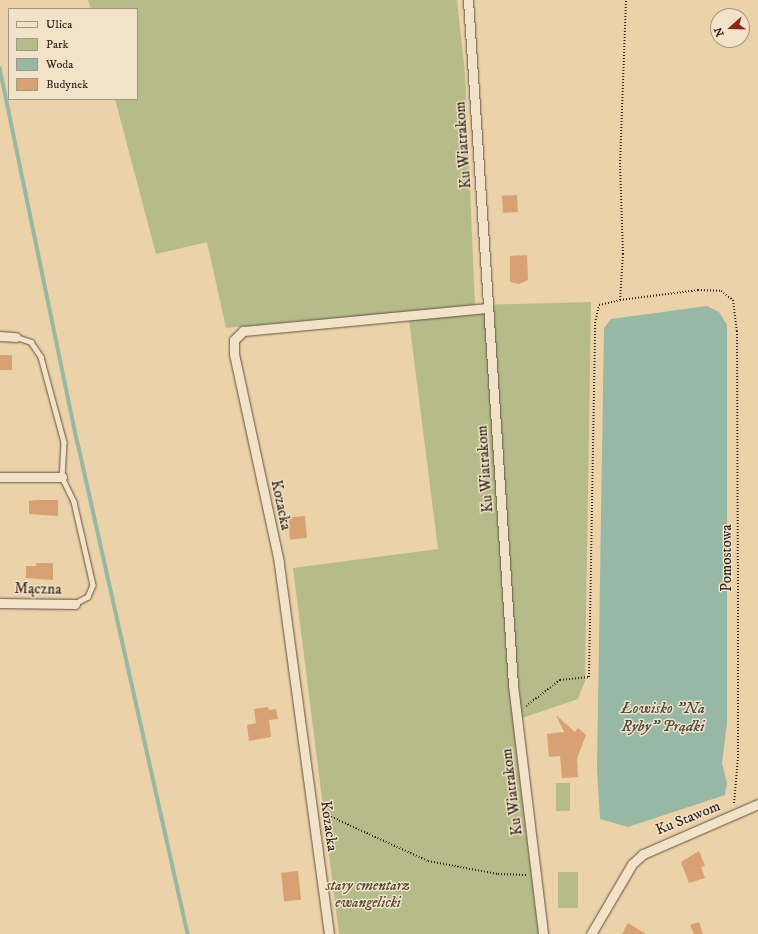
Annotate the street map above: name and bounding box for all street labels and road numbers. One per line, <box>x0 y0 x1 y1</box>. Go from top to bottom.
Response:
street label: Ku Wiatrakom <box>451 101 475 189</box>
street label: Ku Wiatrakom <box>473 425 497 513</box>
street label: Kozacka <box>267 478 295 532</box>
street label: Pomostowa <box>718 524 736 592</box>
street label: Mączna <box>14 580 62 598</box>
street label: Ku Wiatrakom <box>498 748 526 836</box>
street label: Ku Stawom <box>653 797 723 839</box>
street label: Kozacka <box>317 800 341 852</box>

